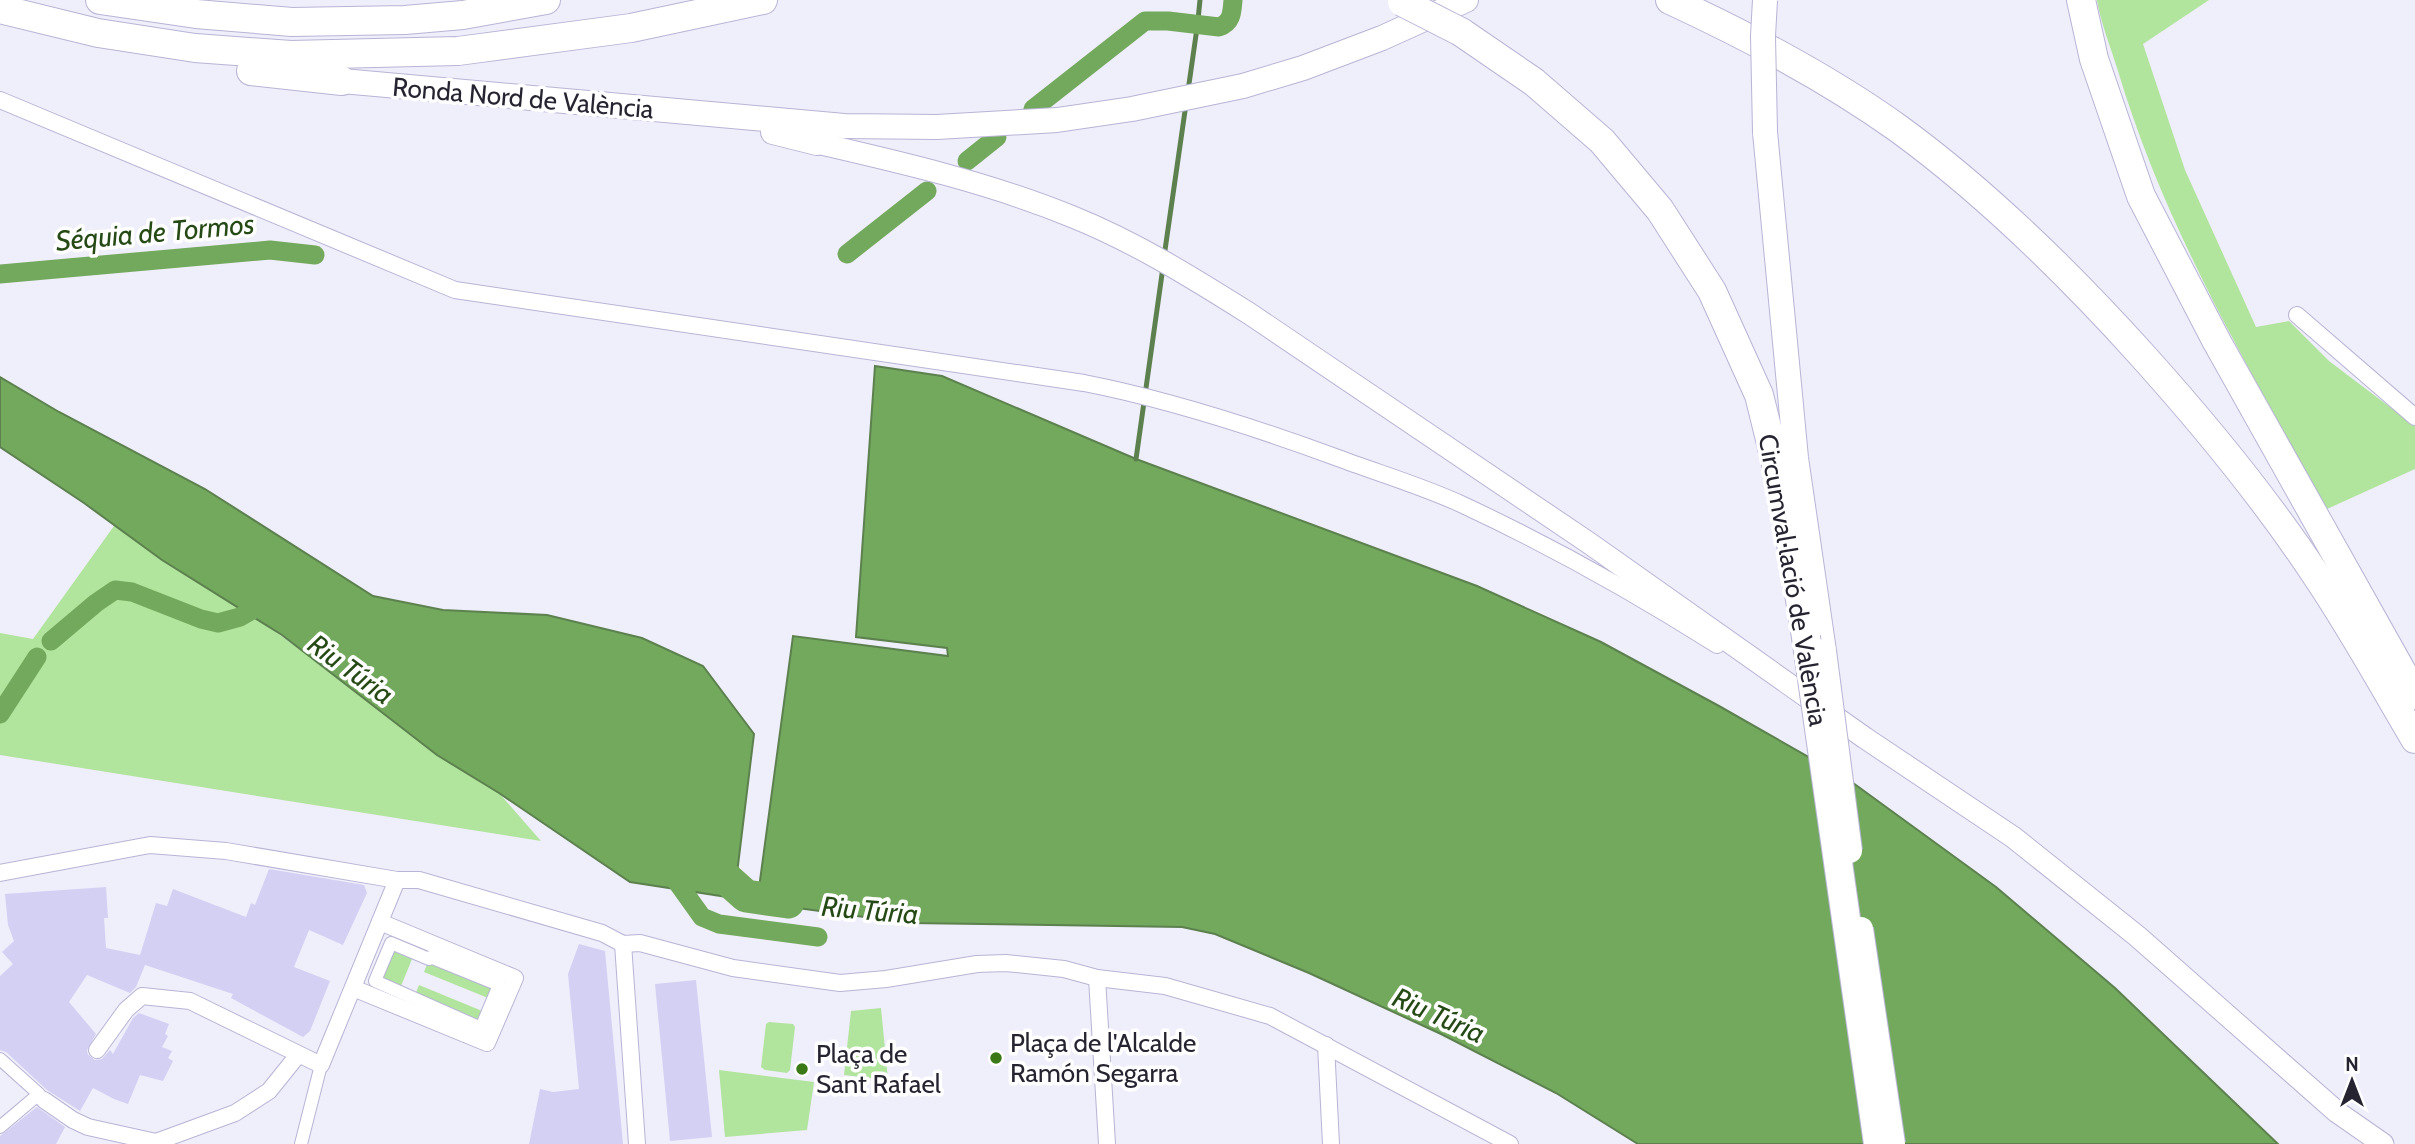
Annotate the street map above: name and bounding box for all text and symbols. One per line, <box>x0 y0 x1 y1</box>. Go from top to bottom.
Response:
street label: Ronda Nord de València <box>391 71 655 125</box>
water label: Séquia de Tormos <box>54 206 256 258</box>
street label: Circumval·lació de València <box>1752 431 1835 729</box>
water label: Riu Túria <box>302 627 400 711</box>
water label: Riu Túria <box>820 889 920 931</box>
water label: Riu Túria <box>1388 980 1490 1050</box>
place label: Plaça de l'Alcalde Ramón Segarra <box>1010 1027 1196 1089</box>
place label: Plaça de Sant Rafael <box>816 1038 941 1100</box>
north arrow <box>2317 1046 2387 1116</box>
marker: Plaça de l'Alcalde Ramón Segarra <box>988 1050 1004 1066</box>
text: N <box>2345 1053 2359 1076</box>
marker: Plaça de Sant Rafael <box>794 1061 810 1077</box>

